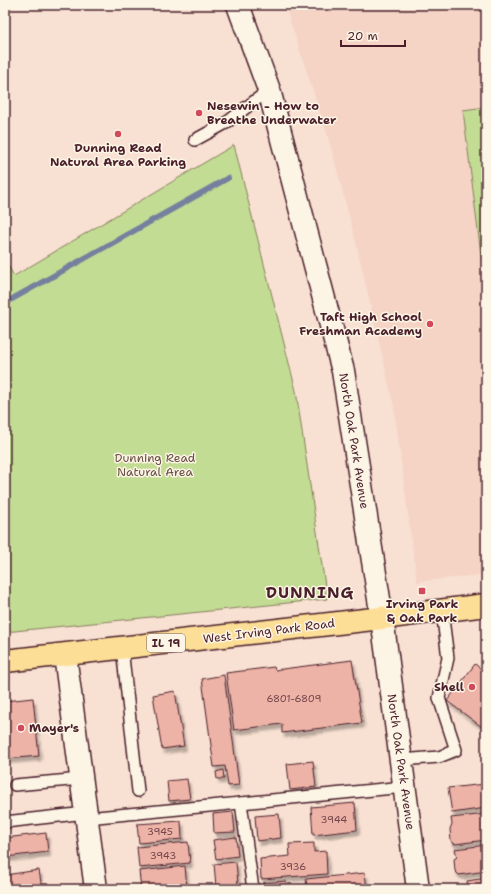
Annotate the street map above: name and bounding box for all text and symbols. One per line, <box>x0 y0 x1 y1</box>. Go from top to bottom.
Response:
scale bar <box>341 22 405 48</box>
text: 20 m <box>347 28 378 44</box>
place label: Nesewin - How to Breathe Underwater <box>207 98 337 128</box>
marker: Nesewin - How to Breathe Underwater <box>194 108 204 118</box>
marker: Dunning Read Natural Area Parking <box>113 129 123 139</box>
place label: Dunning Read Natural Area Parking <box>50 140 186 170</box>
place label: Taft High School Freshman Academy <box>299 309 422 339</box>
marker: Taft High School Freshman Academy <box>425 319 435 329</box>
street label: North Oak Park Avenue <box>335 372 373 510</box>
park label: Dunning Read Natural Area <box>115 450 196 480</box>
district label: DUNNING <box>266 582 354 603</box>
marker: Irving Park & Oak Park <box>417 586 427 596</box>
place label: Irving Park & Oak Park <box>386 596 458 626</box>
street label: West Irving Park Road <box>202 615 336 647</box>
road number: IL 19 <box>147 634 185 652</box>
place label: Shell <box>434 679 464 695</box>
marker: Shell <box>467 682 477 692</box>
house number: 6801-6809 <box>266 692 322 705</box>
street label: North Oak Park Avenue <box>384 693 419 831</box>
place label: Mayer's <box>29 720 79 736</box>
marker: Mayer's <box>16 723 26 733</box>
house number: 3944 <box>321 813 347 826</box>
house number: 3945 <box>147 825 173 838</box>
house number: 3943 <box>150 849 176 862</box>
house number: 3936 <box>280 860 306 873</box>

